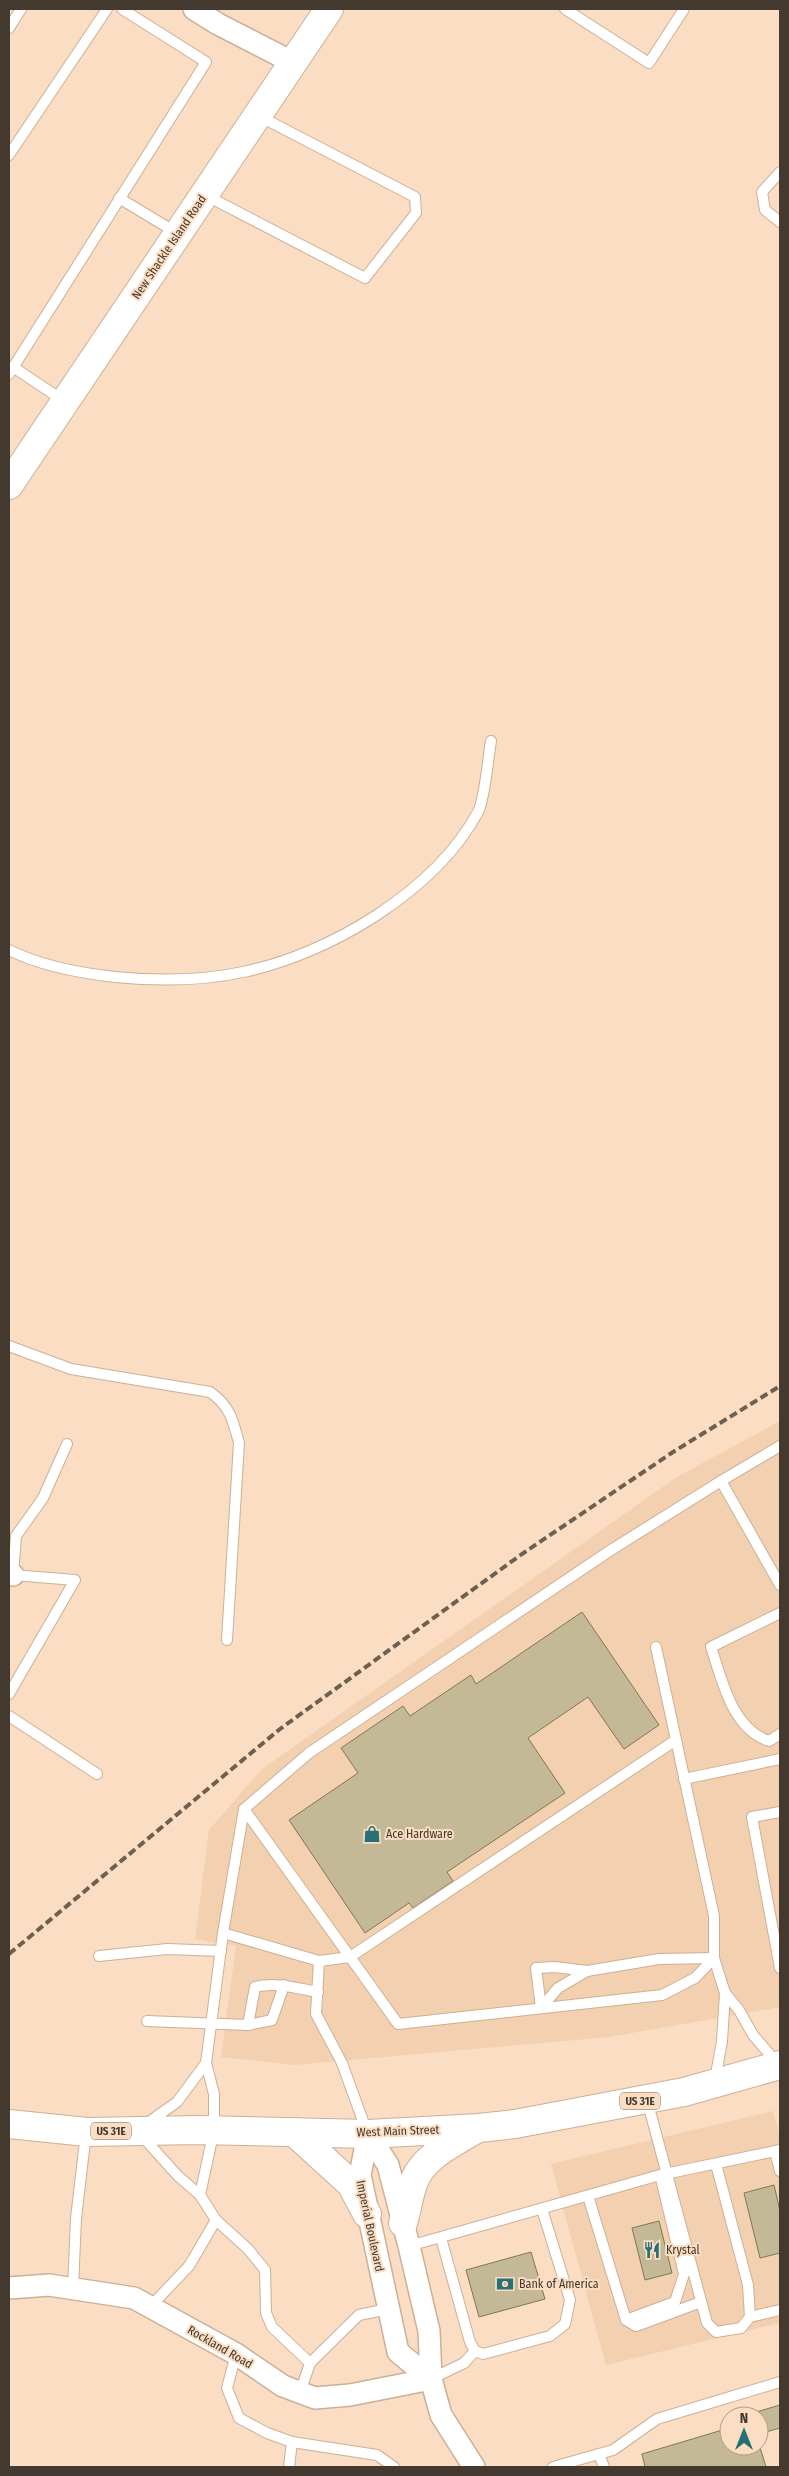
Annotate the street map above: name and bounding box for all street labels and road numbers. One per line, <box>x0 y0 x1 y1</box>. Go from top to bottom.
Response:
street label: New Shackle Island Road <box>129 192 209 302</box>
road number: US 31E <box>620 2092 660 2110</box>
road number: US 31E <box>91 2122 131 2140</box>
street label: West Main Street <box>356 2123 440 2139</box>
street label: Imperial Boulevard <box>353 2179 387 2273</box>
street label: Rockland Road <box>185 2323 255 2371</box>

